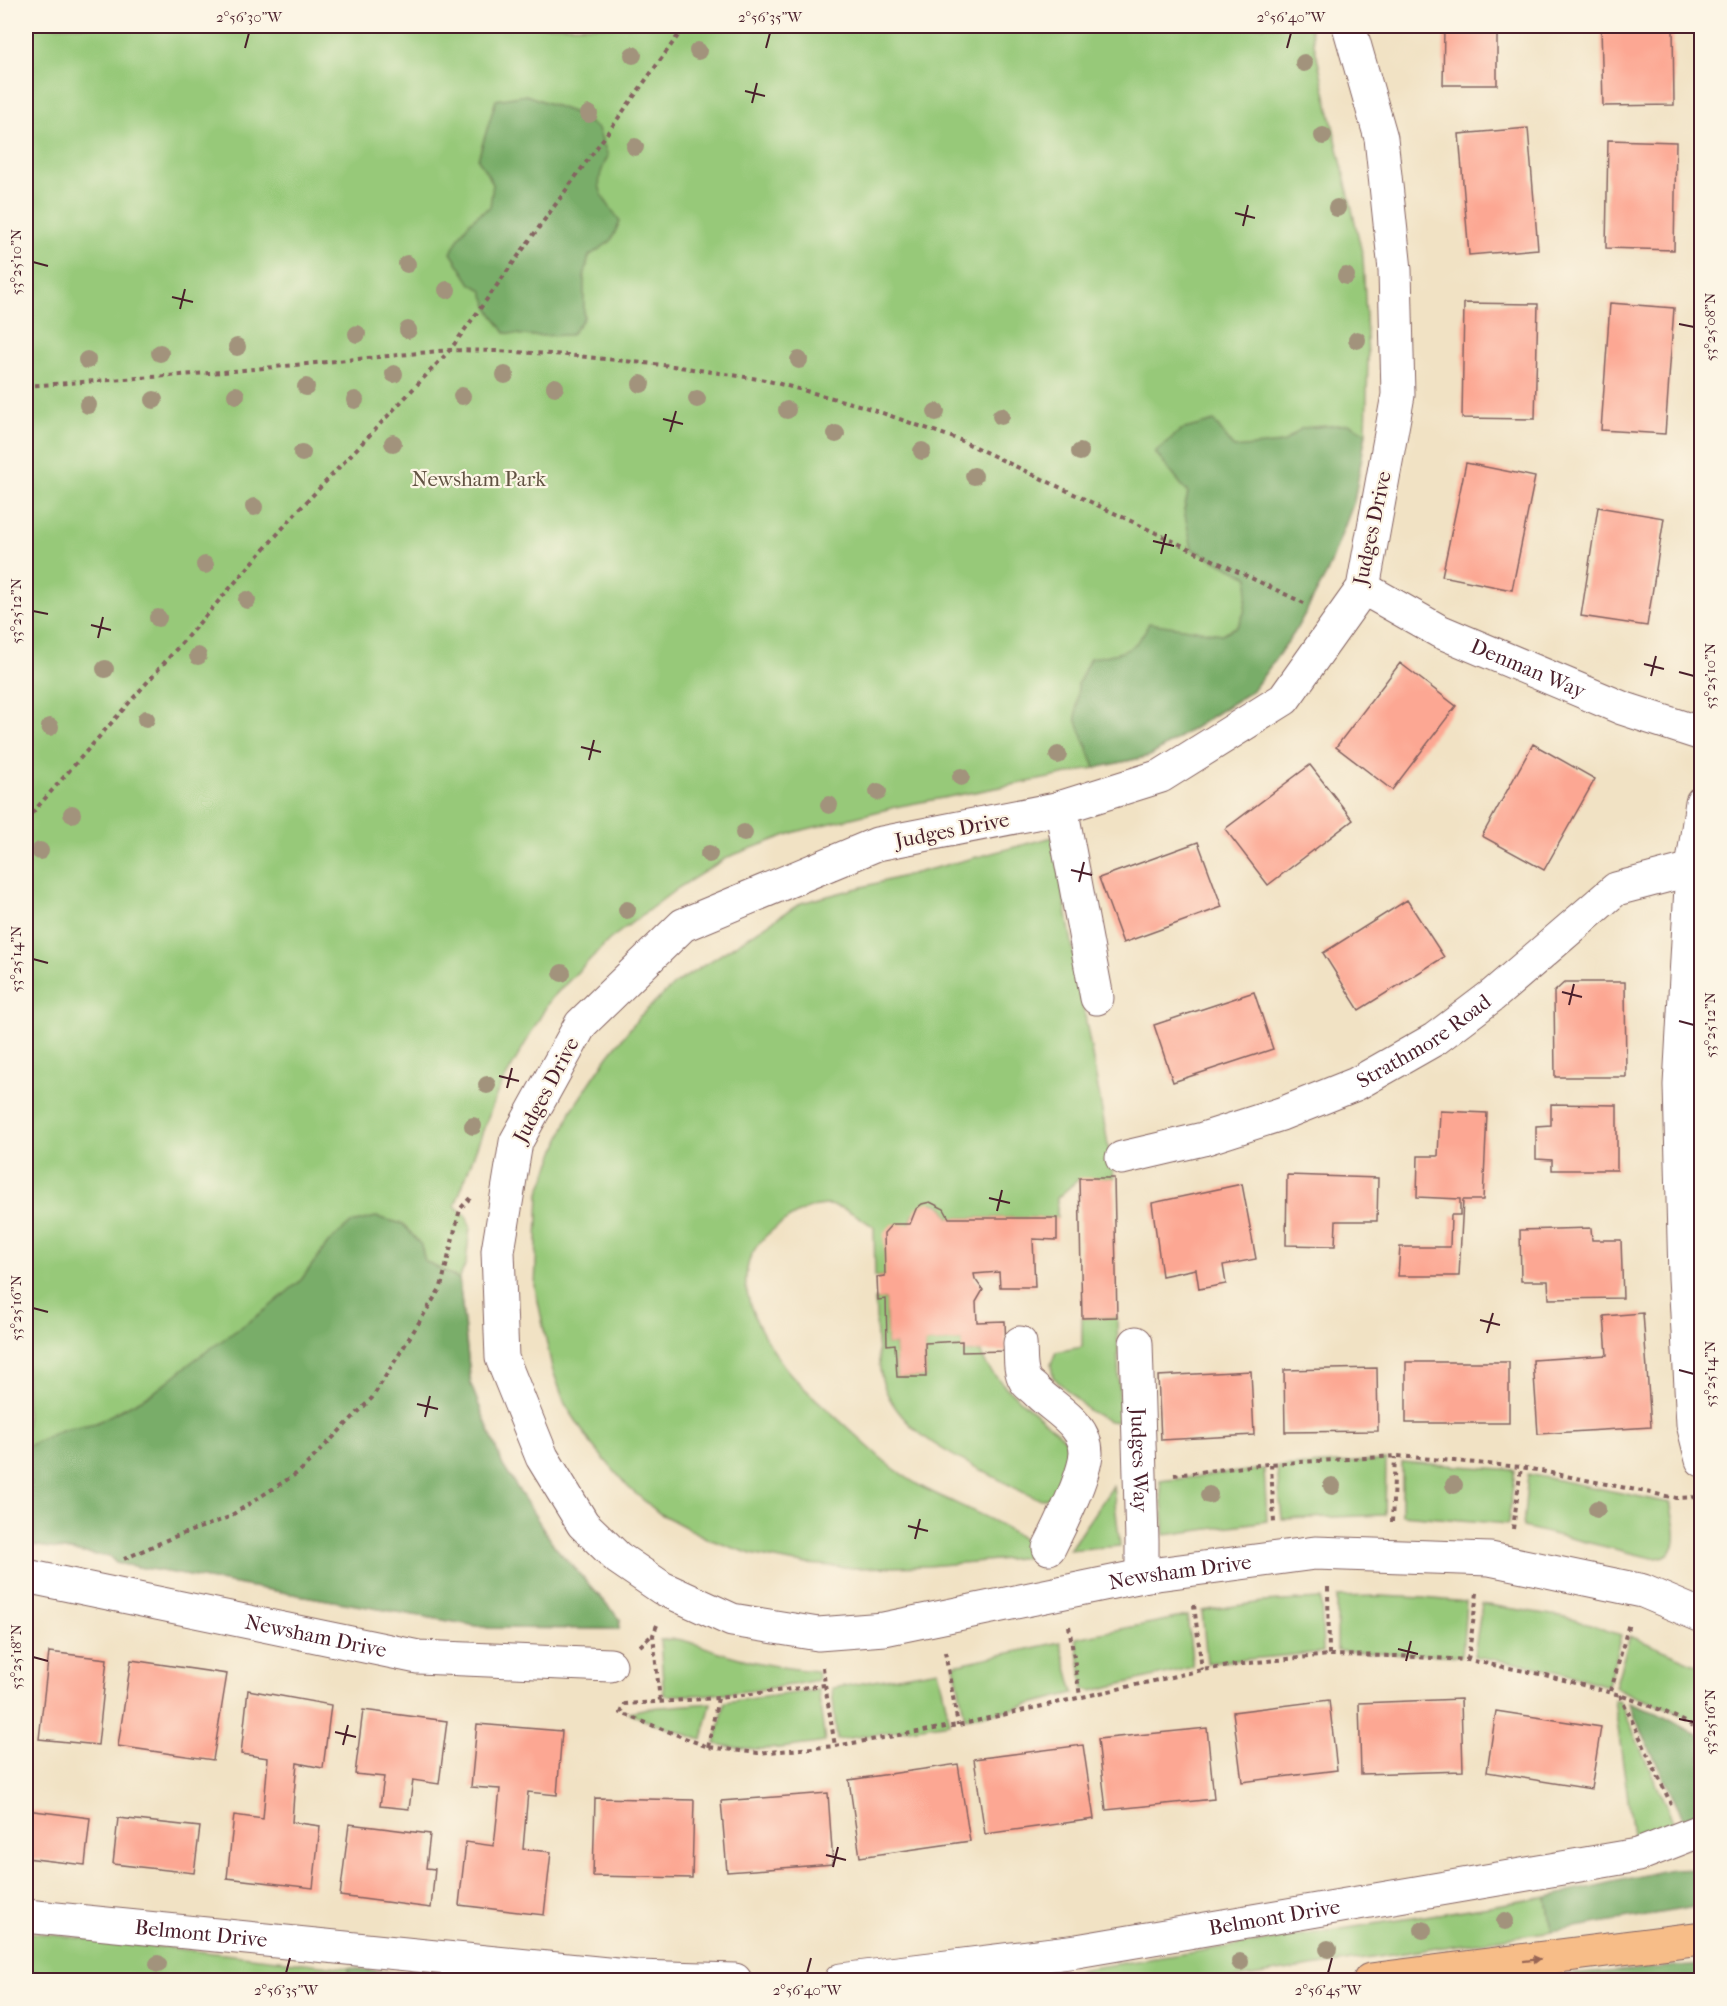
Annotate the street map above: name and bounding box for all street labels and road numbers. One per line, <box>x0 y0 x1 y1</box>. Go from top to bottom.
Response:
street label: Judges Drive <box>1348 469 1396 589</box>
street label: Denman Way <box>1467 634 1590 704</box>
street label: Judges Drive <box>891 807 1011 853</box>
street label: Strathmore Road <box>1352 989 1496 1093</box>
street label: Judges Drive <box>507 1033 584 1149</box>
street label: Judges Way <box>1126 1405 1153 1513</box>
street label: Newsham Drive <box>1106 1550 1253 1595</box>
street label: Newsham Drive <box>243 1610 389 1662</box>
street label: Belmont Drive <box>1207 1894 1342 1940</box>
street label: Belmont Drive <box>134 1915 269 1952</box>

